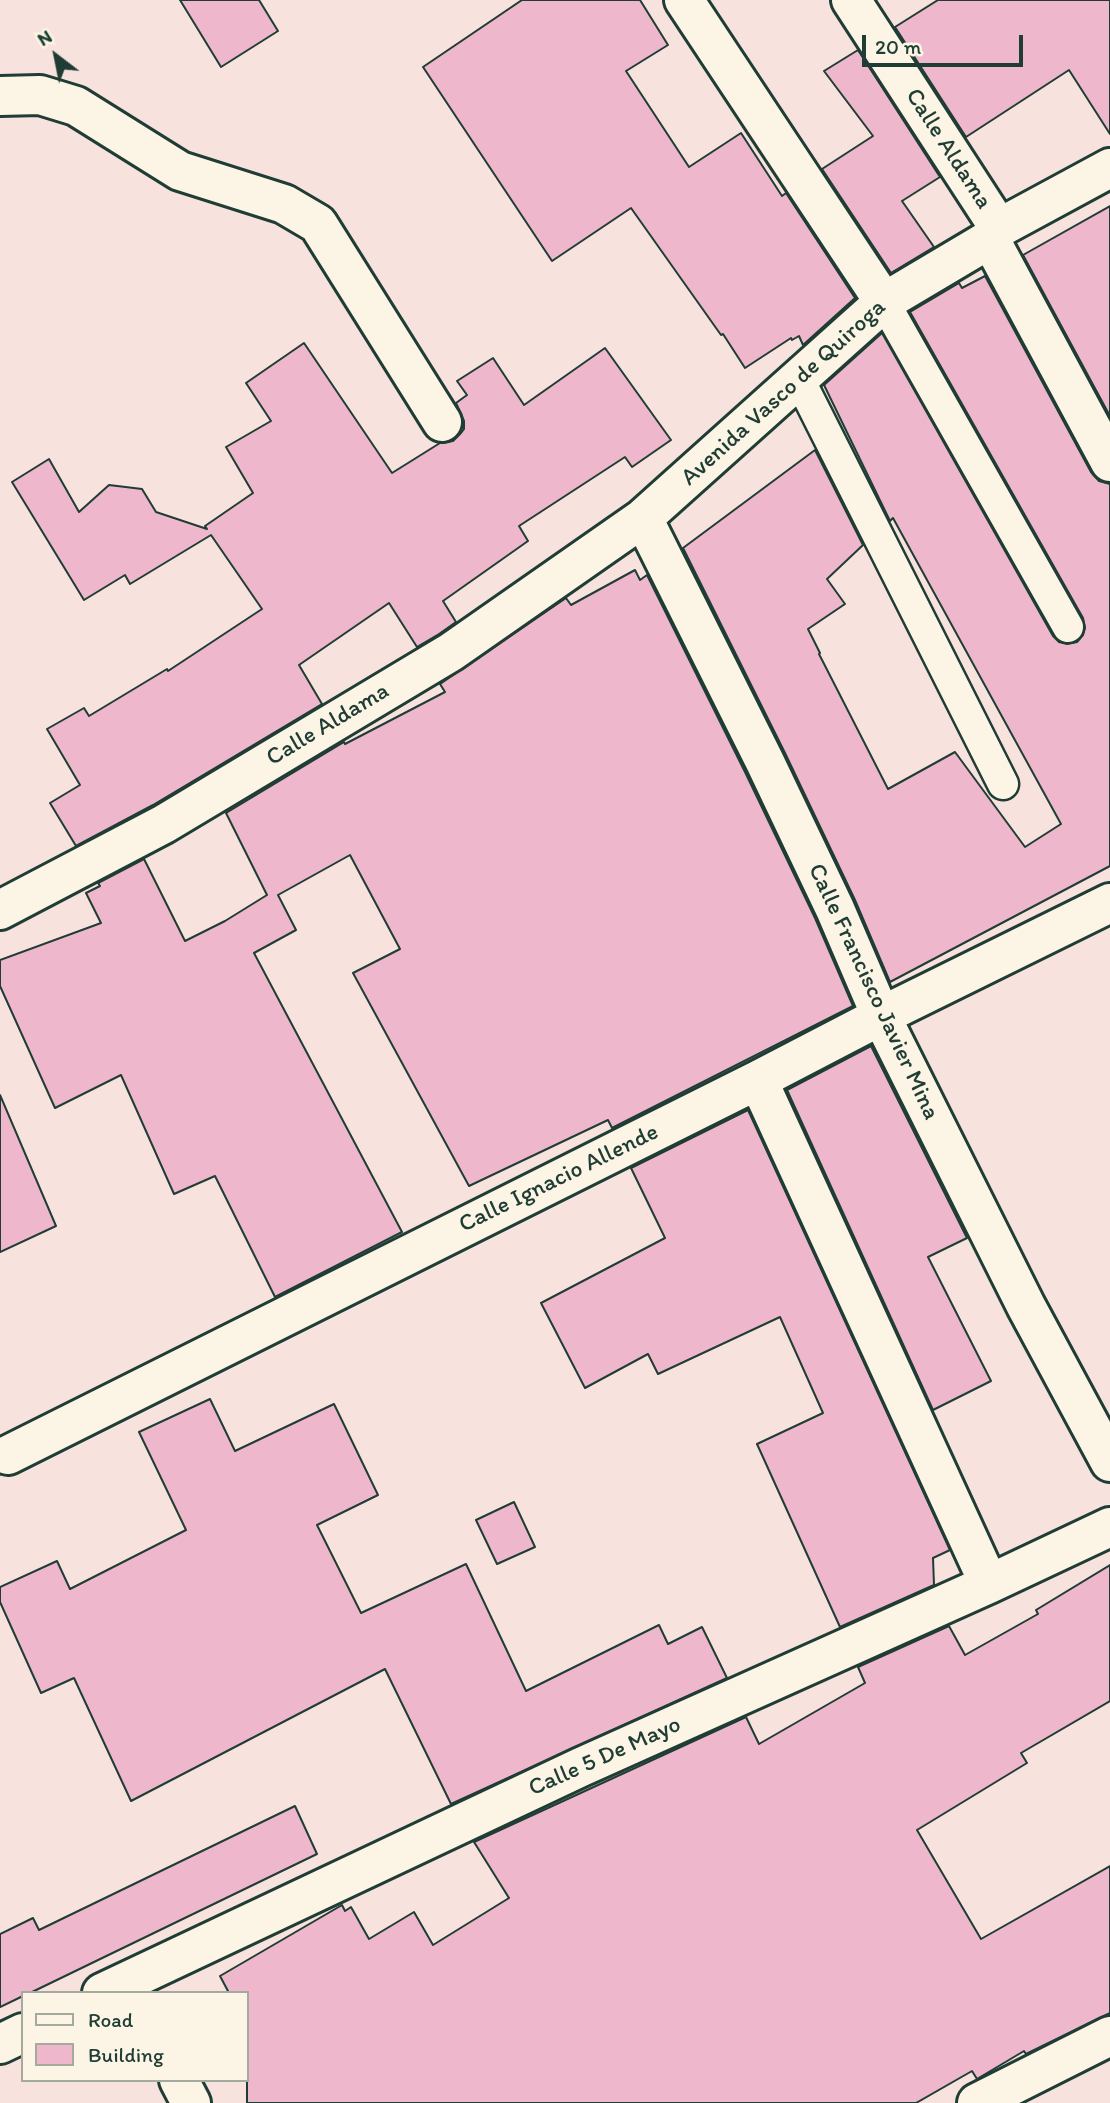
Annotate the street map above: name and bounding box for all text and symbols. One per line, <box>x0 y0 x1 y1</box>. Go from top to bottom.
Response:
north arrow <box>21 21 91 91</box>
scale bar <box>865 21 1026 65</box>
text: N <box>33 25 56 51</box>
text: 20 m <box>875 34 921 59</box>
street label: Calle Aldama <box>898 83 998 215</box>
street label: Avenida Vasco de Quiroga <box>676 293 892 493</box>
street label: Calle Aldama <box>262 677 394 773</box>
street label: Calle Francisco Javier Mina <box>801 859 945 1125</box>
street label: Calle Ignacio Allende <box>454 1118 664 1240</box>
street label: Calle 5 De Mayo <box>524 1711 686 1803</box>
legend <box>21 1991 248 2082</box>
text: Road <box>88 2007 133 2032</box>
text: Building <box>88 2042 164 2067</box>

